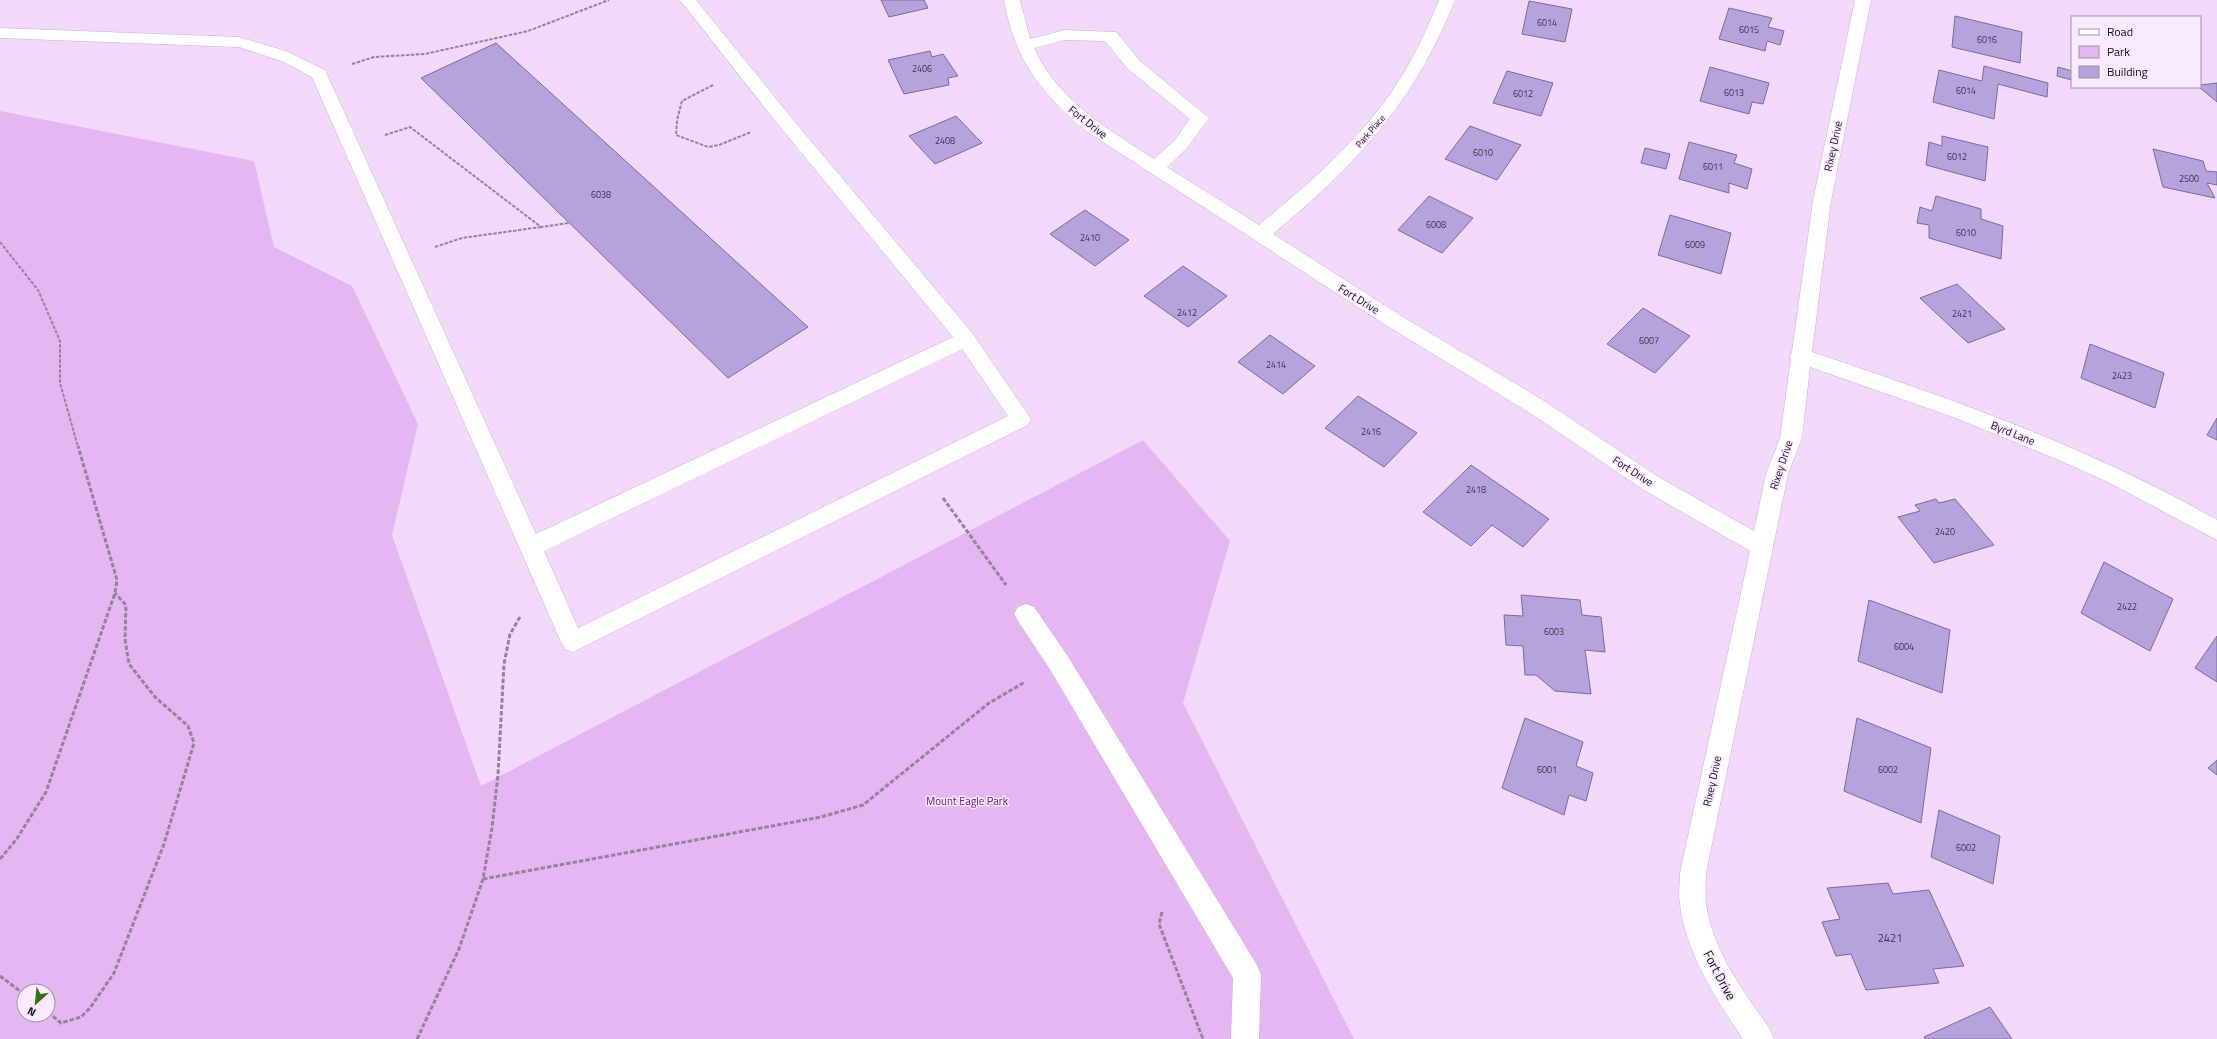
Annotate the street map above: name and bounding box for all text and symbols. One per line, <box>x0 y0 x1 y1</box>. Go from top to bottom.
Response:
house number: 6014 <box>1537 16 1557 29</box>
legend <box>2071 16 2201 88</box>
text: Road <box>2107 22 2133 41</box>
house number: 6015 <box>1739 23 1759 36</box>
house number: 6016 <box>1977 33 1997 46</box>
text: Park <box>2107 42 2130 61</box>
house number: 2406 <box>912 62 932 75</box>
text: Building <box>2107 62 2148 81</box>
house number: 6014 <box>1956 84 1976 97</box>
house number: 6013 <box>1724 86 1744 99</box>
house number: 6012 <box>1513 87 1533 100</box>
street label: Fort Drive <box>1065 102 1111 143</box>
street label: Park Place <box>1352 111 1388 150</box>
street label: Rixey Drive <box>1820 119 1846 173</box>
house number: 2408 <box>935 134 955 147</box>
house number: 6010 <box>1473 146 1493 159</box>
house number: 6012 <box>1947 150 1967 163</box>
house number: 6011 <box>1703 160 1723 173</box>
house number: 2500 <box>2179 172 2199 185</box>
house number: 6038 <box>591 188 611 201</box>
house number: 6008 <box>1426 218 1446 231</box>
house number: 6010 <box>1956 226 1976 239</box>
house number: 2410 <box>1080 231 1100 244</box>
house number: 6009 <box>1685 238 1705 251</box>
street label: Fort Drive <box>1335 280 1383 318</box>
house number: 2412 <box>1177 306 1197 319</box>
house number: 2421 <box>1952 307 1972 320</box>
house number: 6007 <box>1639 334 1659 347</box>
house number: 2414 <box>1266 358 1286 371</box>
house number: 2423 <box>2112 369 2132 382</box>
street label: Byrd Lane <box>1989 417 2038 449</box>
house number: 2416 <box>1361 425 1381 438</box>
street label: Rixey Drive <box>1765 438 1797 492</box>
street label: Fort Drive <box>1610 452 1657 490</box>
house number: 2418 <box>1466 483 1486 496</box>
house number: 2420 <box>1935 525 1955 538</box>
house number: 2422 <box>2117 600 2137 613</box>
house number: 6003 <box>1544 625 1564 638</box>
house number: 6004 <box>1894 640 1914 653</box>
street label: Rixey Drive <box>1699 754 1725 808</box>
house number: 6001 <box>1537 763 1557 776</box>
house number: 6002 <box>1878 763 1898 776</box>
park label: Mount Eagle Park <box>926 793 1009 809</box>
house number: 6002 <box>1956 841 1976 854</box>
house number: 2421 <box>1878 930 1902 946</box>
street label: Fort Drive <box>1699 947 1741 1003</box>
north arrow <box>16 983 56 1023</box>
text: N <box>24 1003 38 1021</box>

